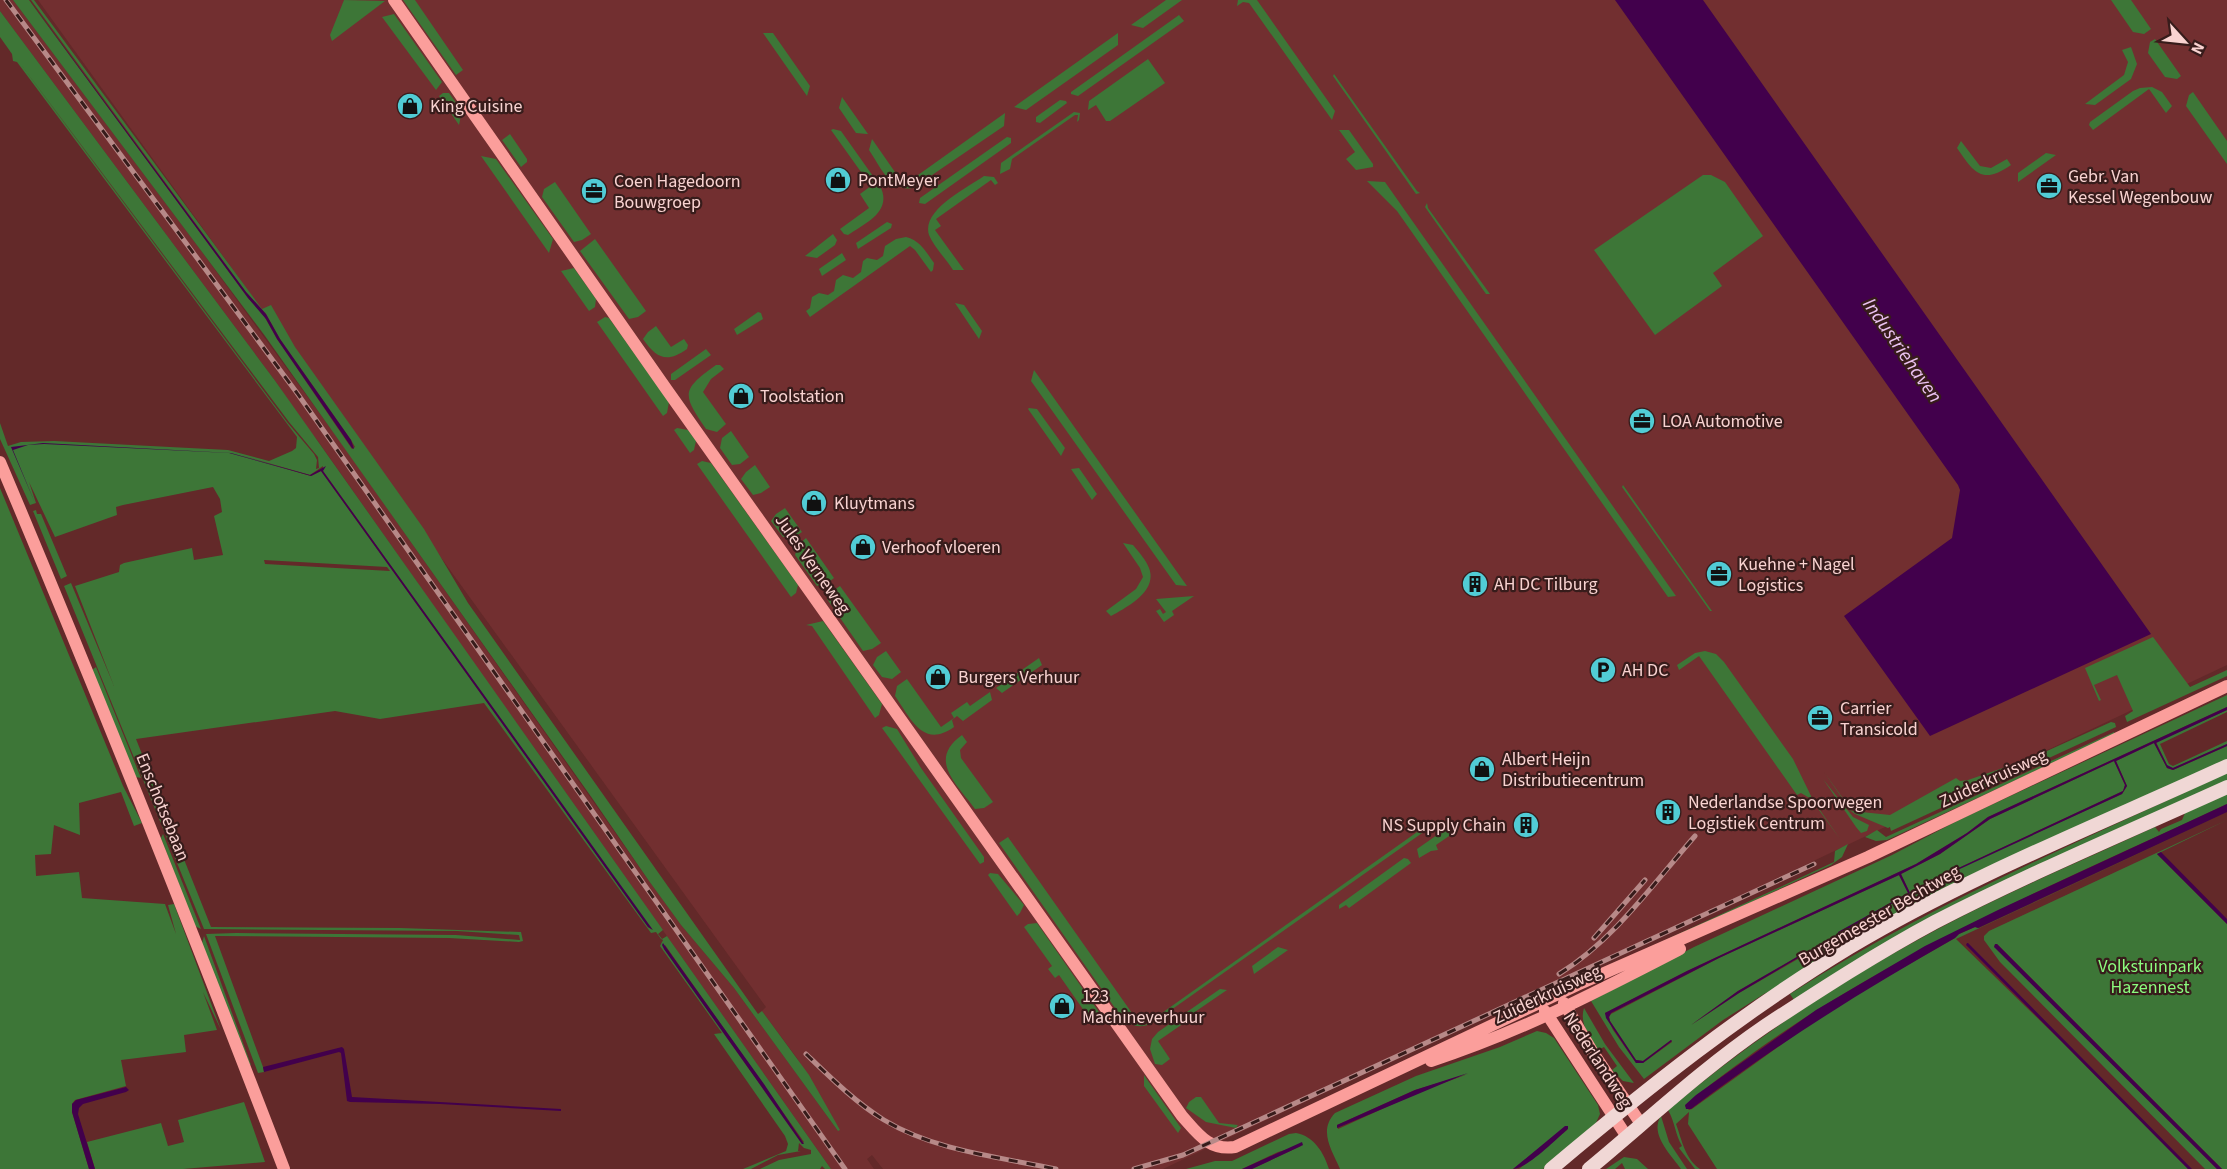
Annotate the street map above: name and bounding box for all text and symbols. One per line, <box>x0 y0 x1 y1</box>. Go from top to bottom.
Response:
north arrow <box>2155 12 2215 72</box>
text: N <box>2185 39 2210 58</box>
shop icon: King Cuisine <box>395 91 425 121</box>
place label: King Cuisine <box>430 94 523 119</box>
place label: Gebr. Van Kessel Wegenbouw <box>2068 164 2212 210</box>
shop icon: PontMeyer <box>823 165 853 195</box>
place label: PontMeyer <box>858 168 940 193</box>
place label: Coen Hagedoorn Bouwgroep <box>614 169 741 215</box>
office icon: Gebr. Van Kessel Wegenbouw <box>2034 171 2064 201</box>
office icon: Coen Hagedoorn Bouwgroep <box>579 176 609 206</box>
water label: Industriehaven <box>1856 292 1949 409</box>
shop icon: Toolstation <box>726 381 756 411</box>
place label: Toolstation <box>760 384 844 409</box>
office icon: LOA Automotive <box>1627 406 1657 436</box>
place label: LOA Automotive <box>1662 409 1783 434</box>
shop icon: Kluytmans <box>799 488 829 518</box>
place label: Kluytmans <box>834 491 915 516</box>
street label: Jules Verneweg <box>769 509 856 619</box>
shop icon: Verhoof vloeren <box>848 532 878 562</box>
place label: Verhoof vloeren <box>882 535 1001 560</box>
place label: Kuehne + Nagel Logistics <box>1738 552 1855 598</box>
office icon: Kuehne + Nagel Logistics <box>1704 559 1734 589</box>
building icon: AH DC Tilburg <box>1460 569 1490 599</box>
place label: AH DC Tilburg <box>1494 572 1598 597</box>
parking icon: AH DC <box>1588 655 1618 685</box>
place label: AH DC <box>1622 658 1668 683</box>
shop icon: Burgers Verhuur <box>923 662 953 692</box>
place label: Burgers Verhuur <box>958 665 1080 690</box>
place label: Carrier Transicold <box>1840 696 1918 742</box>
office icon: Carrier Transicold <box>1805 703 1835 733</box>
street label: Zuiderkruisweg <box>1935 743 2051 814</box>
place label: Albert Heijn Distributiecentrum <box>1502 747 1644 793</box>
street label: Enschotsebaan <box>130 749 196 865</box>
shop icon: Albert Heijn Distributiecentrum <box>1467 754 1497 784</box>
place label: Nederlandse Spoorwegen Logistiek Centrum <box>1688 790 1882 836</box>
building icon: Nederlandse Spoorwegen Logistiek Centrum <box>1653 797 1683 827</box>
building icon: NS Supply Chain <box>1511 810 1541 840</box>
place label: NS Supply Chain <box>1382 813 1506 838</box>
street label: Burgemeester Bechtweg <box>1794 859 1965 972</box>
park label: Volkstuinpark Hazennest <box>2098 954 2202 1000</box>
street label: Zuiderkruisweg <box>1489 959 1605 1030</box>
place label: 123 Machineverhuur <box>1082 984 1205 1030</box>
shop icon: 123 Machineverhuur <box>1047 991 1077 1021</box>
street label: Nederlandweg <box>1557 1007 1638 1113</box>

